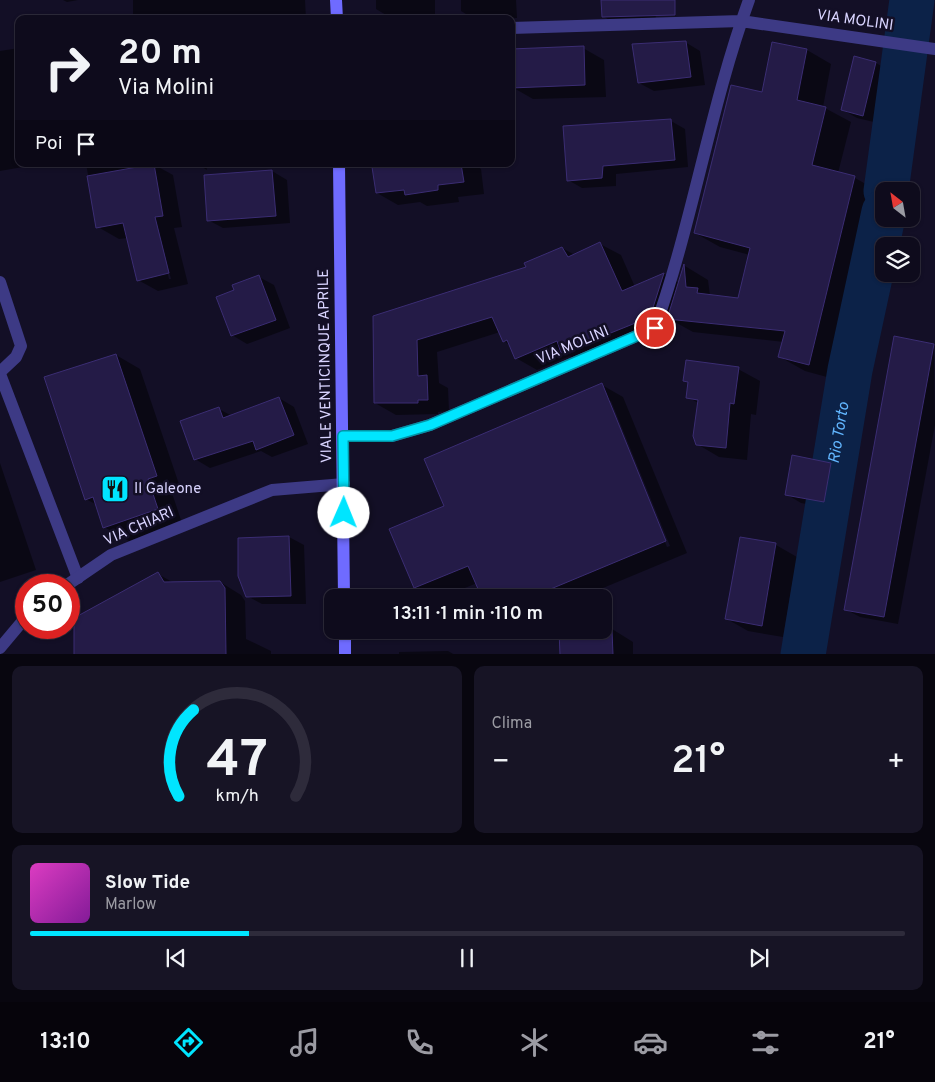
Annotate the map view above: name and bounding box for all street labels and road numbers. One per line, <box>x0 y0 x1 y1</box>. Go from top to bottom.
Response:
street label: VIA MOLINI <box>816 6 894 36</box>
street label: VIALE VENTICINQUE APRILE <box>315 269 337 463</box>
street label: VIA MOLINI <box>534 322 612 370</box>
street label: VIA CHIARI <box>101 503 177 551</box>

